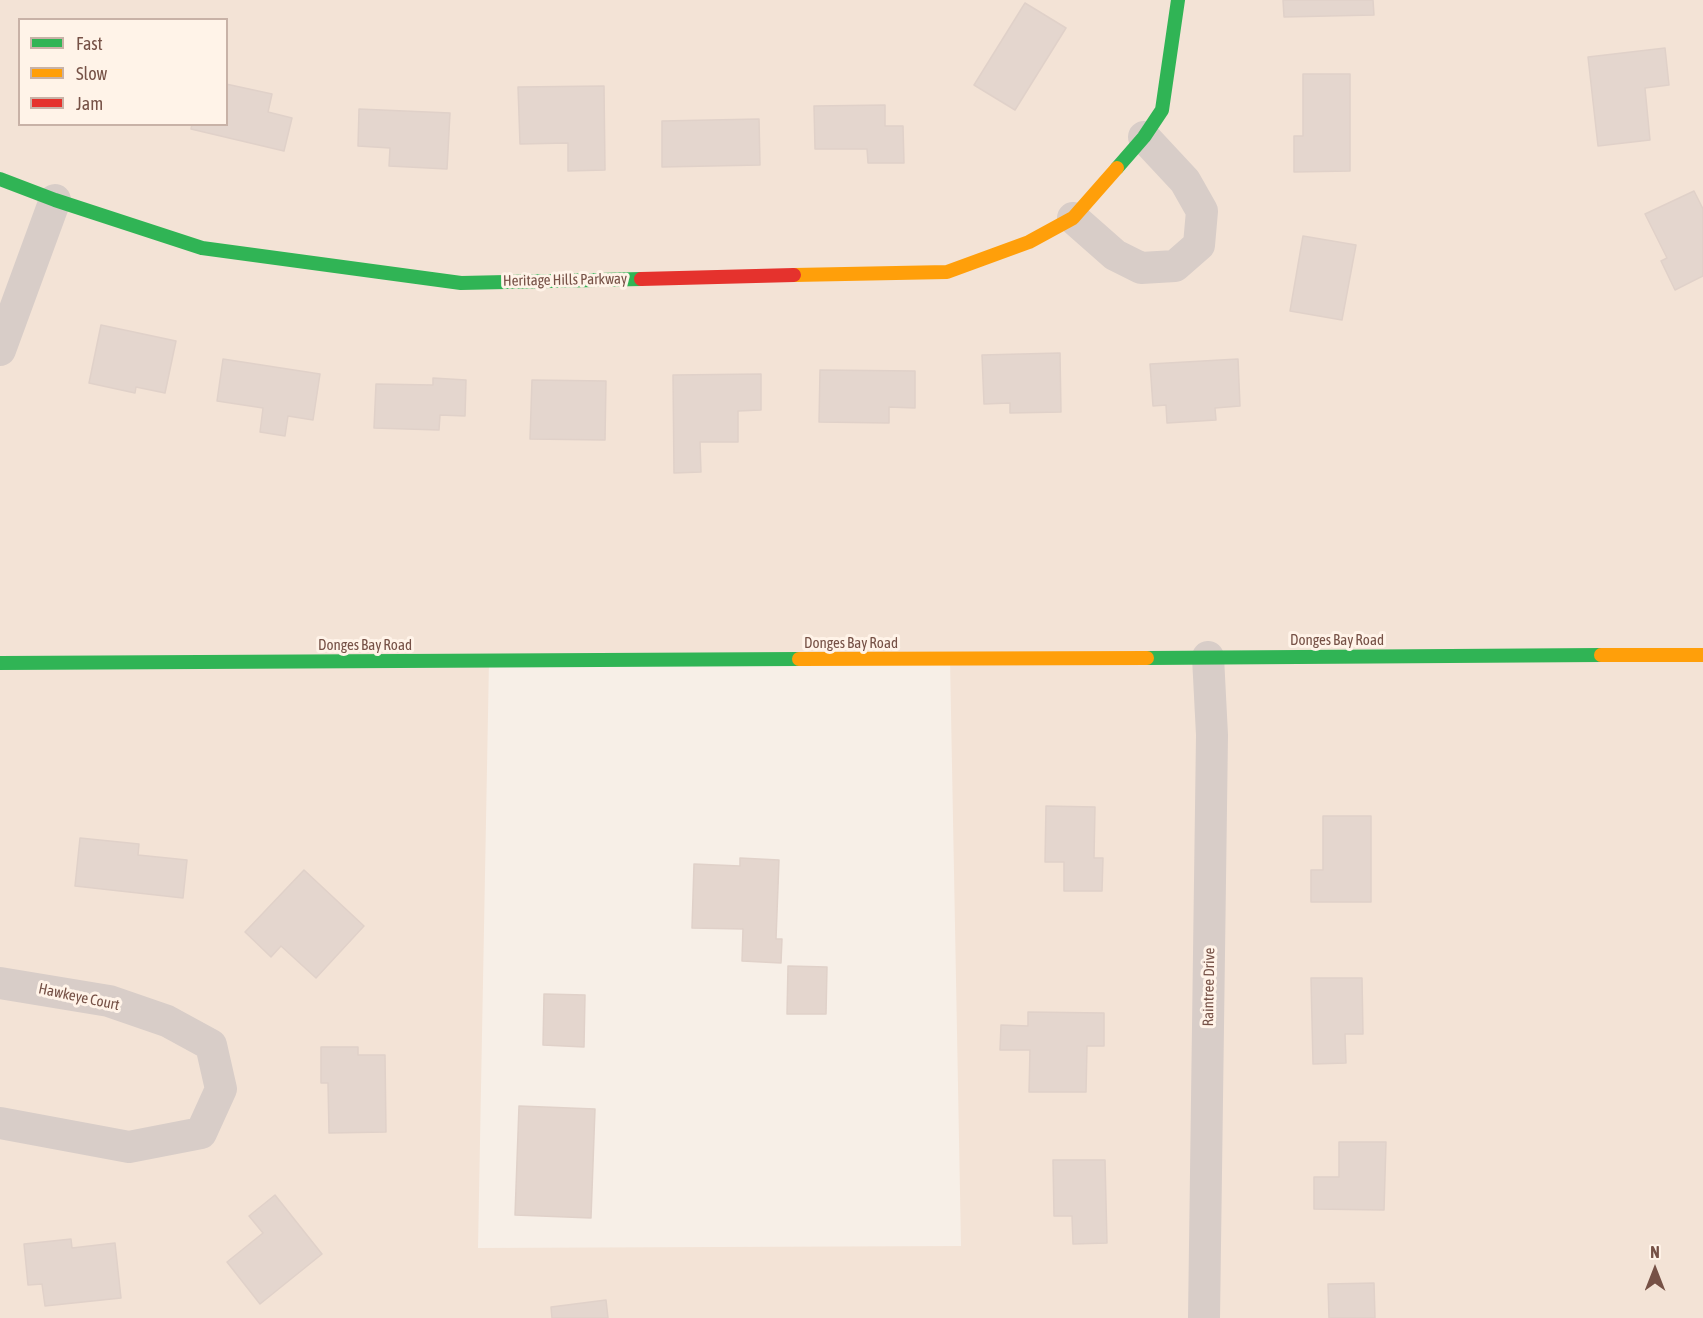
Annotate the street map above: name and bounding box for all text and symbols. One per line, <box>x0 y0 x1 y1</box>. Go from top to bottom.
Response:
legend <box>18 18 228 126</box>
text: Fast <box>76 33 103 54</box>
text: Slow <box>76 63 107 84</box>
text: Jam <box>76 93 103 114</box>
street label: Heritage Hills Parkway <box>503 270 627 290</box>
street label: Donges Bay Road <box>1290 631 1384 649</box>
street label: Donges Bay Road <box>804 634 898 652</box>
street label: Donges Bay Road <box>318 636 412 654</box>
street label: Raintree Drive <box>1199 948 1219 1026</box>
street label: Hawkeye Court <box>37 980 121 1014</box>
north arrow <box>1625 1240 1685 1300</box>
text: N <box>1650 1243 1660 1261</box>

